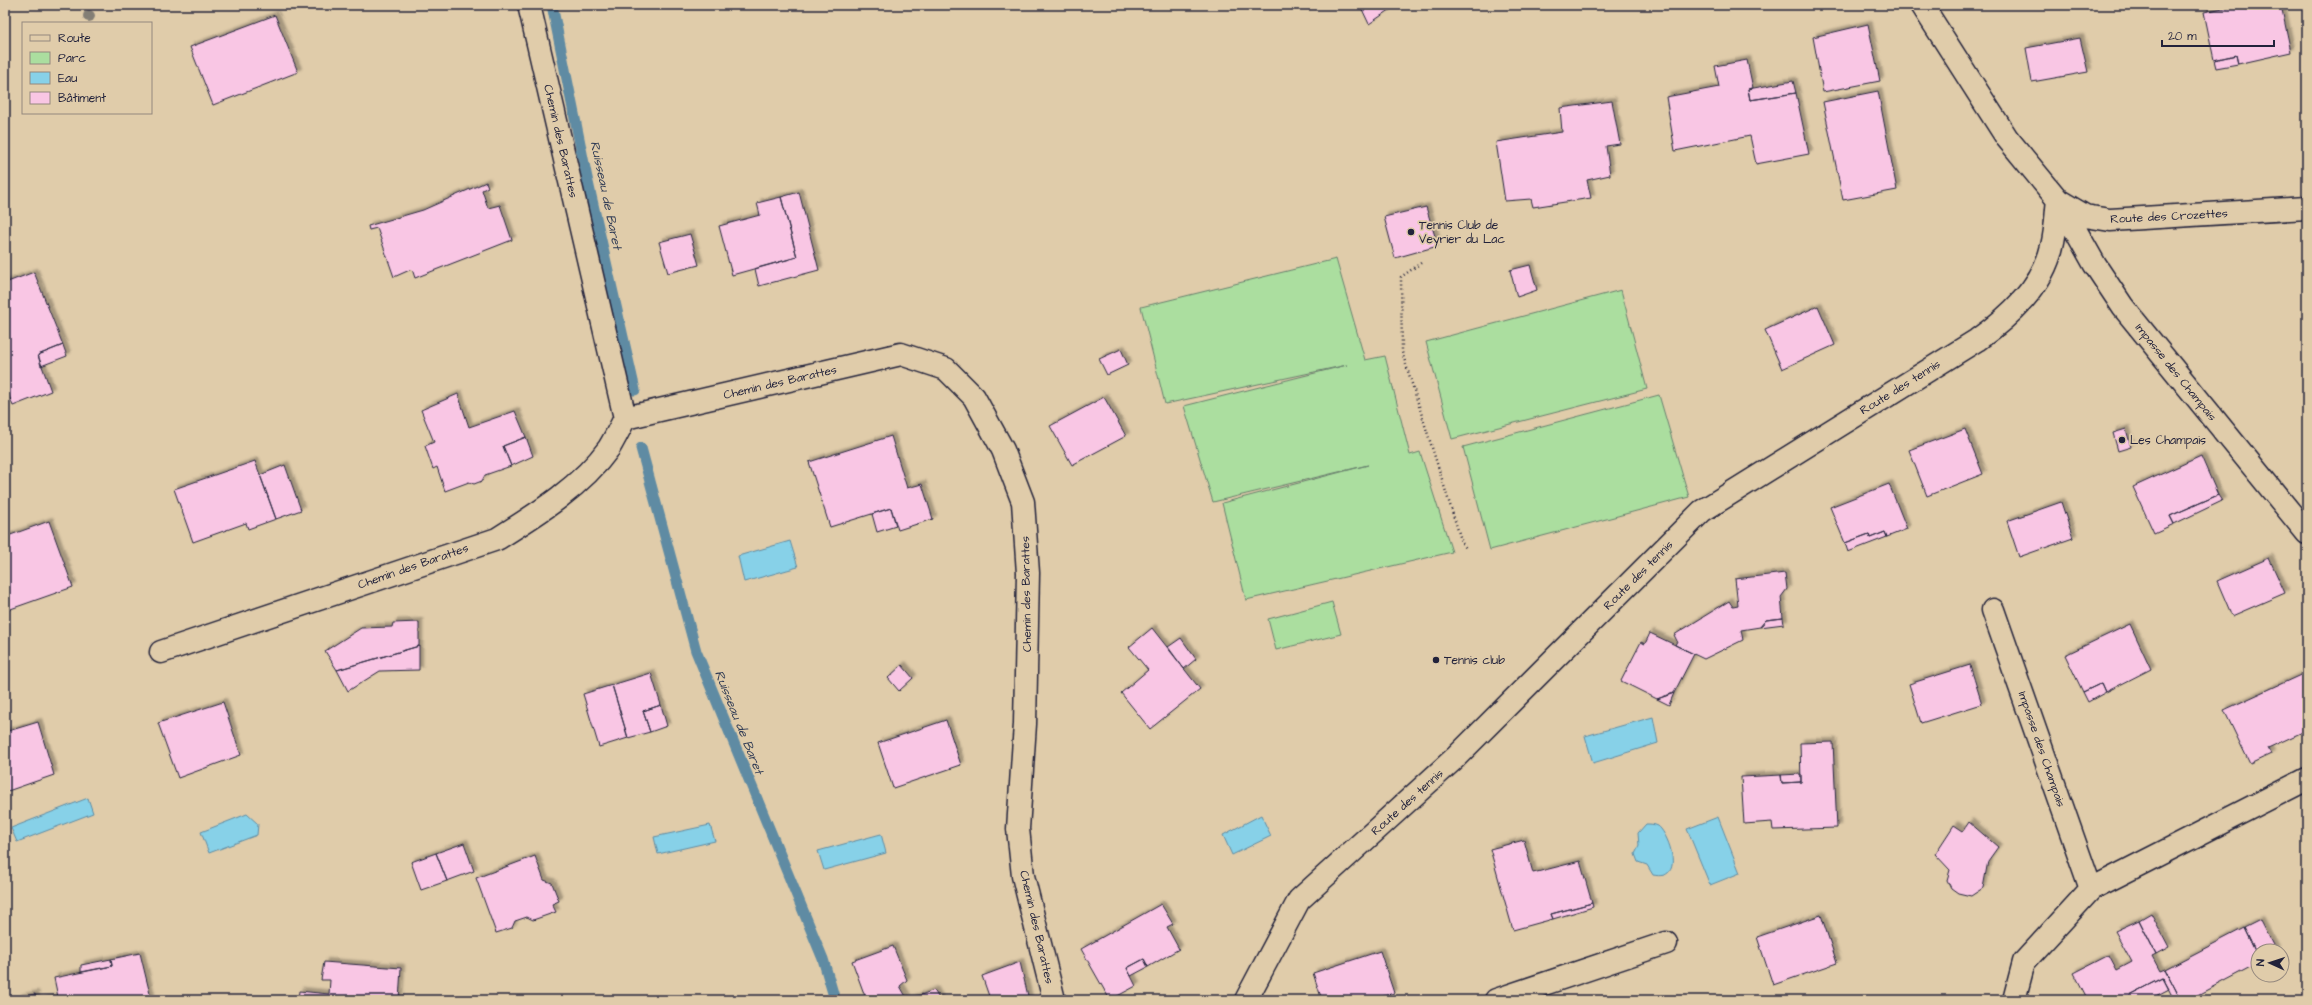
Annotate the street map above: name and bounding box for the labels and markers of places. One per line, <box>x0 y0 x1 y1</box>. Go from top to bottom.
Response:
place label: Tennis Club de Veyrier du Lac <box>1419 217 1505 249</box>
marker: Tennis Club de Veyrier du Lac <box>1406 227 1416 237</box>
place label: Les Champais <box>2130 432 2206 449</box>
marker: Les Champais <box>2117 435 2127 445</box>
place label: Tennis club <box>1444 652 1505 669</box>
marker: Tennis club <box>1431 655 1441 665</box>

